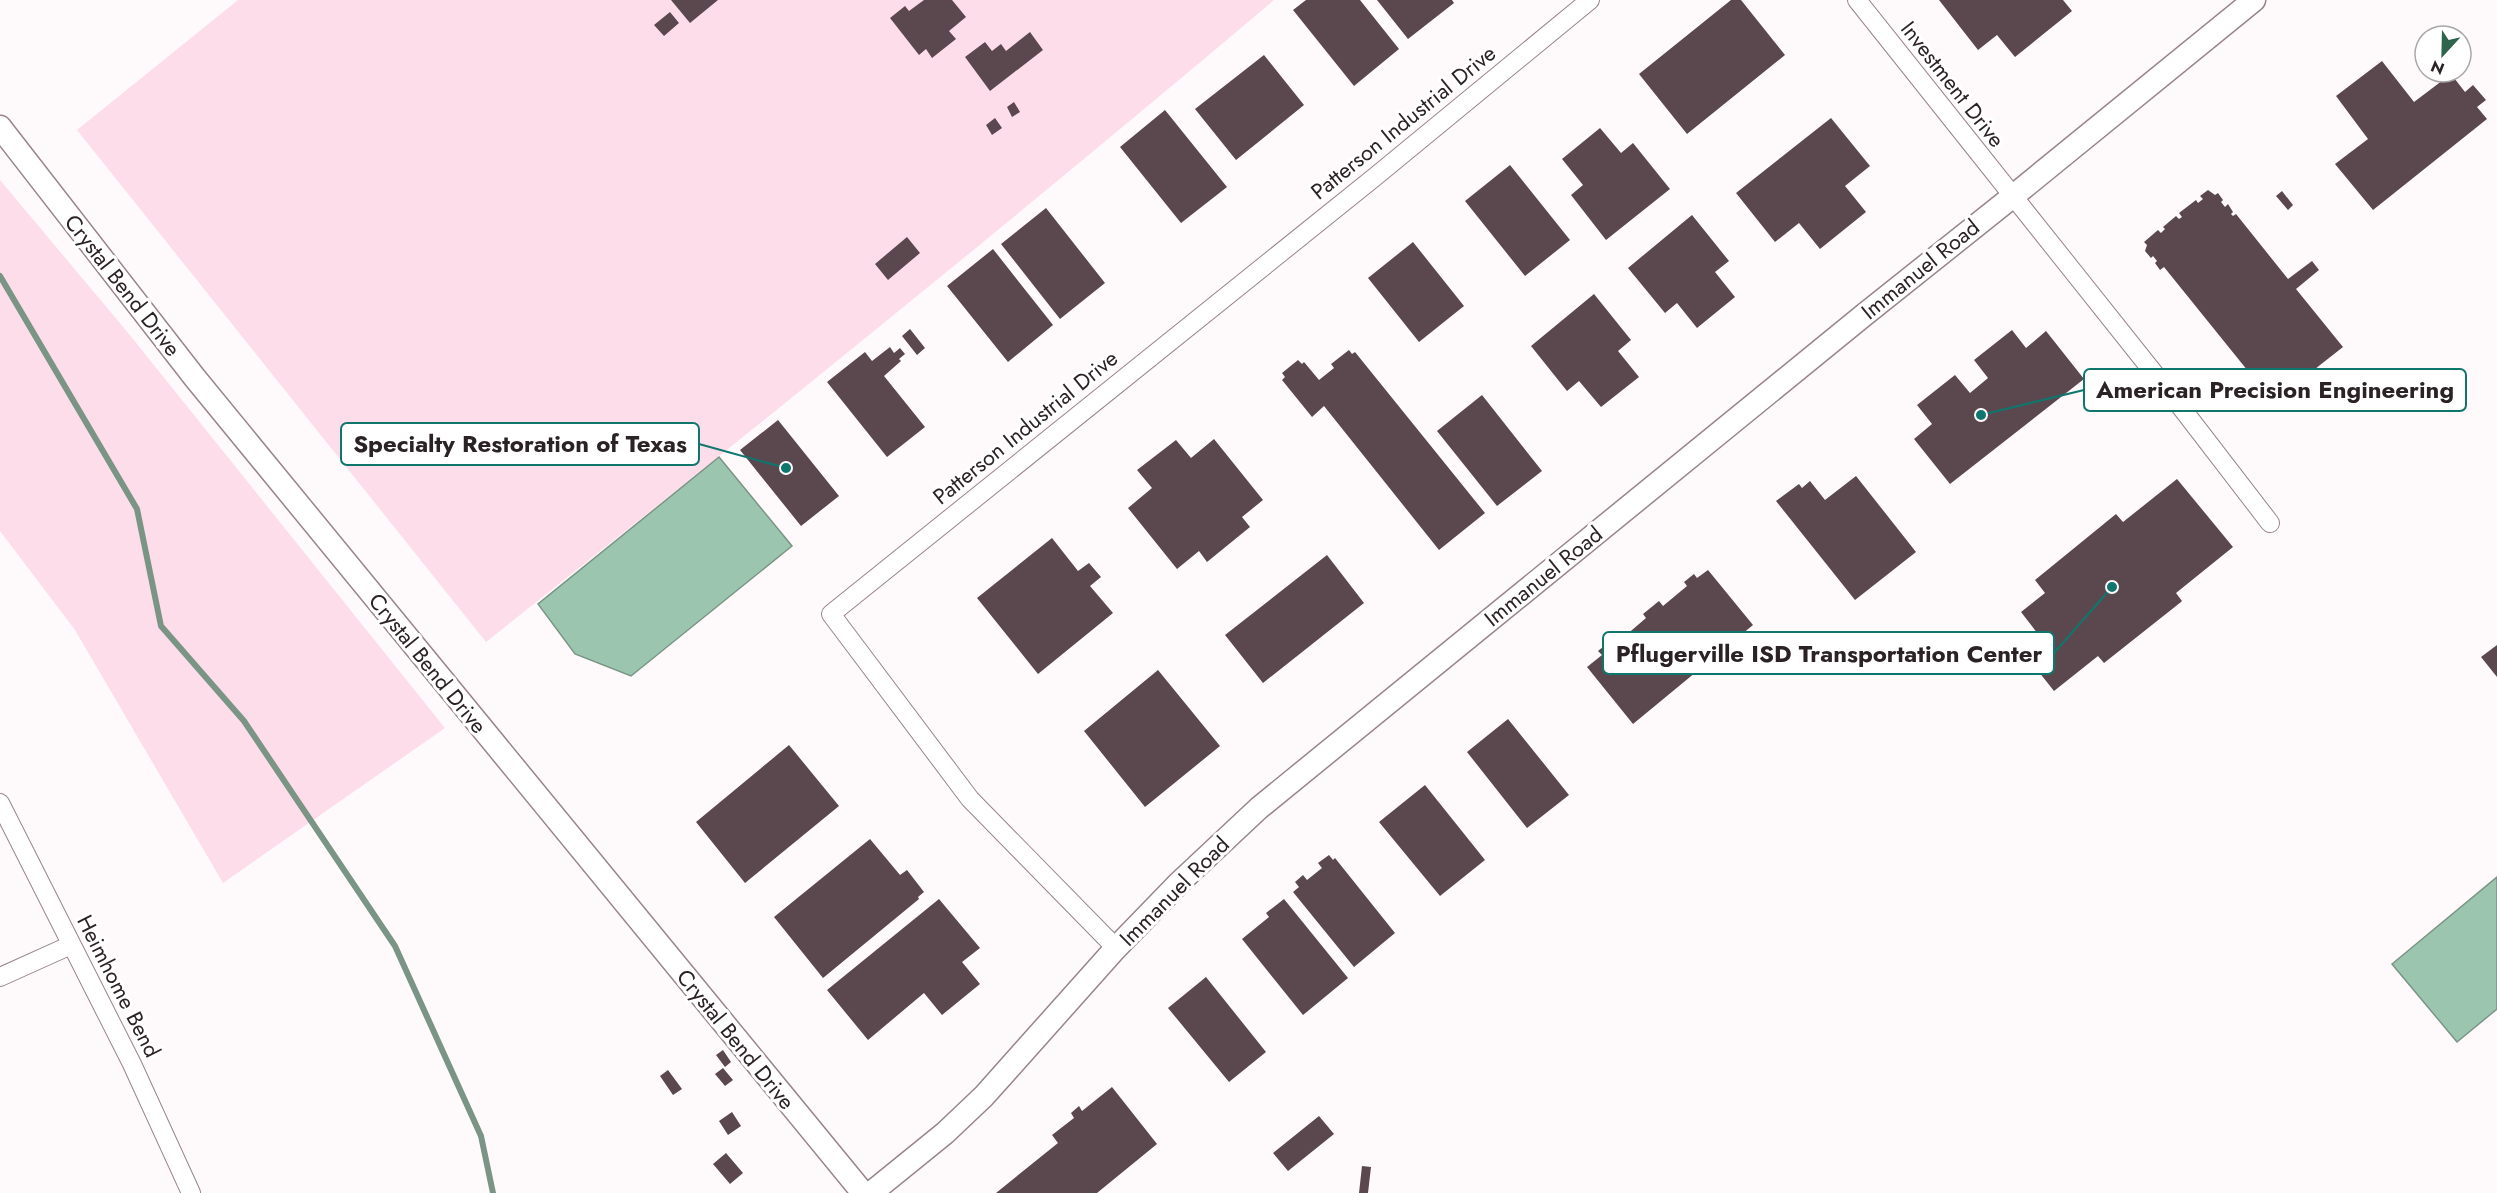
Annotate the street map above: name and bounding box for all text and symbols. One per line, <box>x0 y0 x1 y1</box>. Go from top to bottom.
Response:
street label: Investment Drive <box>1893 14 2013 154</box>
north arrow <box>2413 24 2473 84</box>
street label: Patterson Industrial Drive <box>1304 37 1502 207</box>
text: N <box>2427 54 2448 80</box>
street label: Crystal Bend Drive <box>57 207 189 363</box>
street label: Immanuel Road <box>1854 211 1986 327</box>
street label: Patterson Industrial Drive <box>926 342 1124 512</box>
callout: American Precision Engineering <box>2084 369 2466 411</box>
text: American Precision Engineering <box>2095 372 2454 407</box>
callout: Specialty Restoration of Texas <box>341 423 699 465</box>
text: Specialty Restoration of Texas <box>353 426 687 461</box>
street label: Immanuel Road <box>1477 518 1609 634</box>
street label: Crystal Bend Drive <box>361 586 495 740</box>
callout: Pflugerville ISD Transportation Center <box>1603 632 2054 674</box>
text: Pflugerville ISD Transportation Center <box>1616 636 2042 671</box>
street label: Immanuel Road <box>1112 829 1236 953</box>
street label: Heimhome Bend <box>69 909 169 1063</box>
street label: Crystal Bend Drive <box>669 962 803 1116</box>

